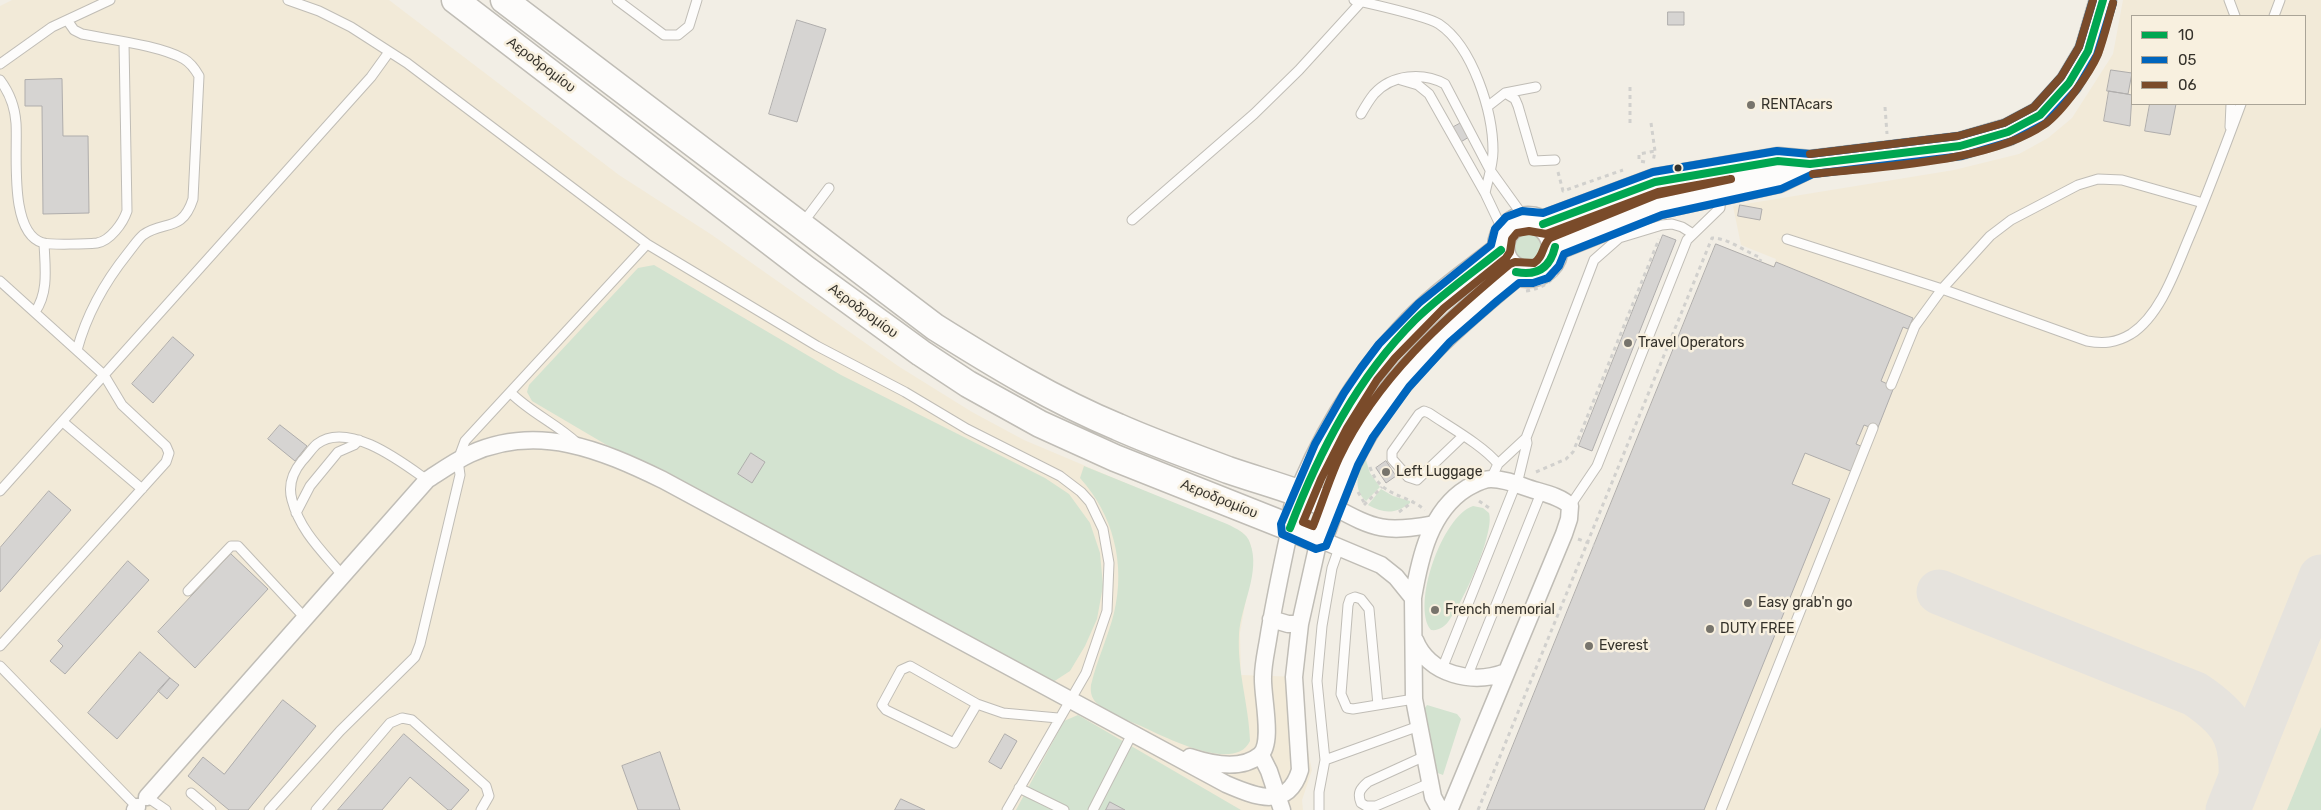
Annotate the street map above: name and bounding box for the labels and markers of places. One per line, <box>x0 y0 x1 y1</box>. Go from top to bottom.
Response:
place label: RENTAcars <box>1761 97 1833 113</box>
marker: RENTAcars <box>1745 99 1757 111</box>
unlabelled marker <box>1673 163 1683 173</box>
place label: Travel Operators <box>1638 335 1744 351</box>
marker: Travel Operators <box>1622 337 1634 349</box>
place label: Left Luggage <box>1396 464 1483 480</box>
marker: Left Luggage <box>1380 466 1392 478</box>
place label: Easy grab'n go <box>1758 595 1853 611</box>
marker: Easy grab'n go <box>1742 597 1754 609</box>
place label: French memorial <box>1445 602 1555 618</box>
marker: French memorial <box>1429 604 1441 616</box>
place label: DUTY FREE <box>1720 621 1794 637</box>
marker: DUTY FREE <box>1704 623 1716 635</box>
place label: Everest <box>1599 638 1648 654</box>
marker: Everest <box>1583 640 1595 652</box>

